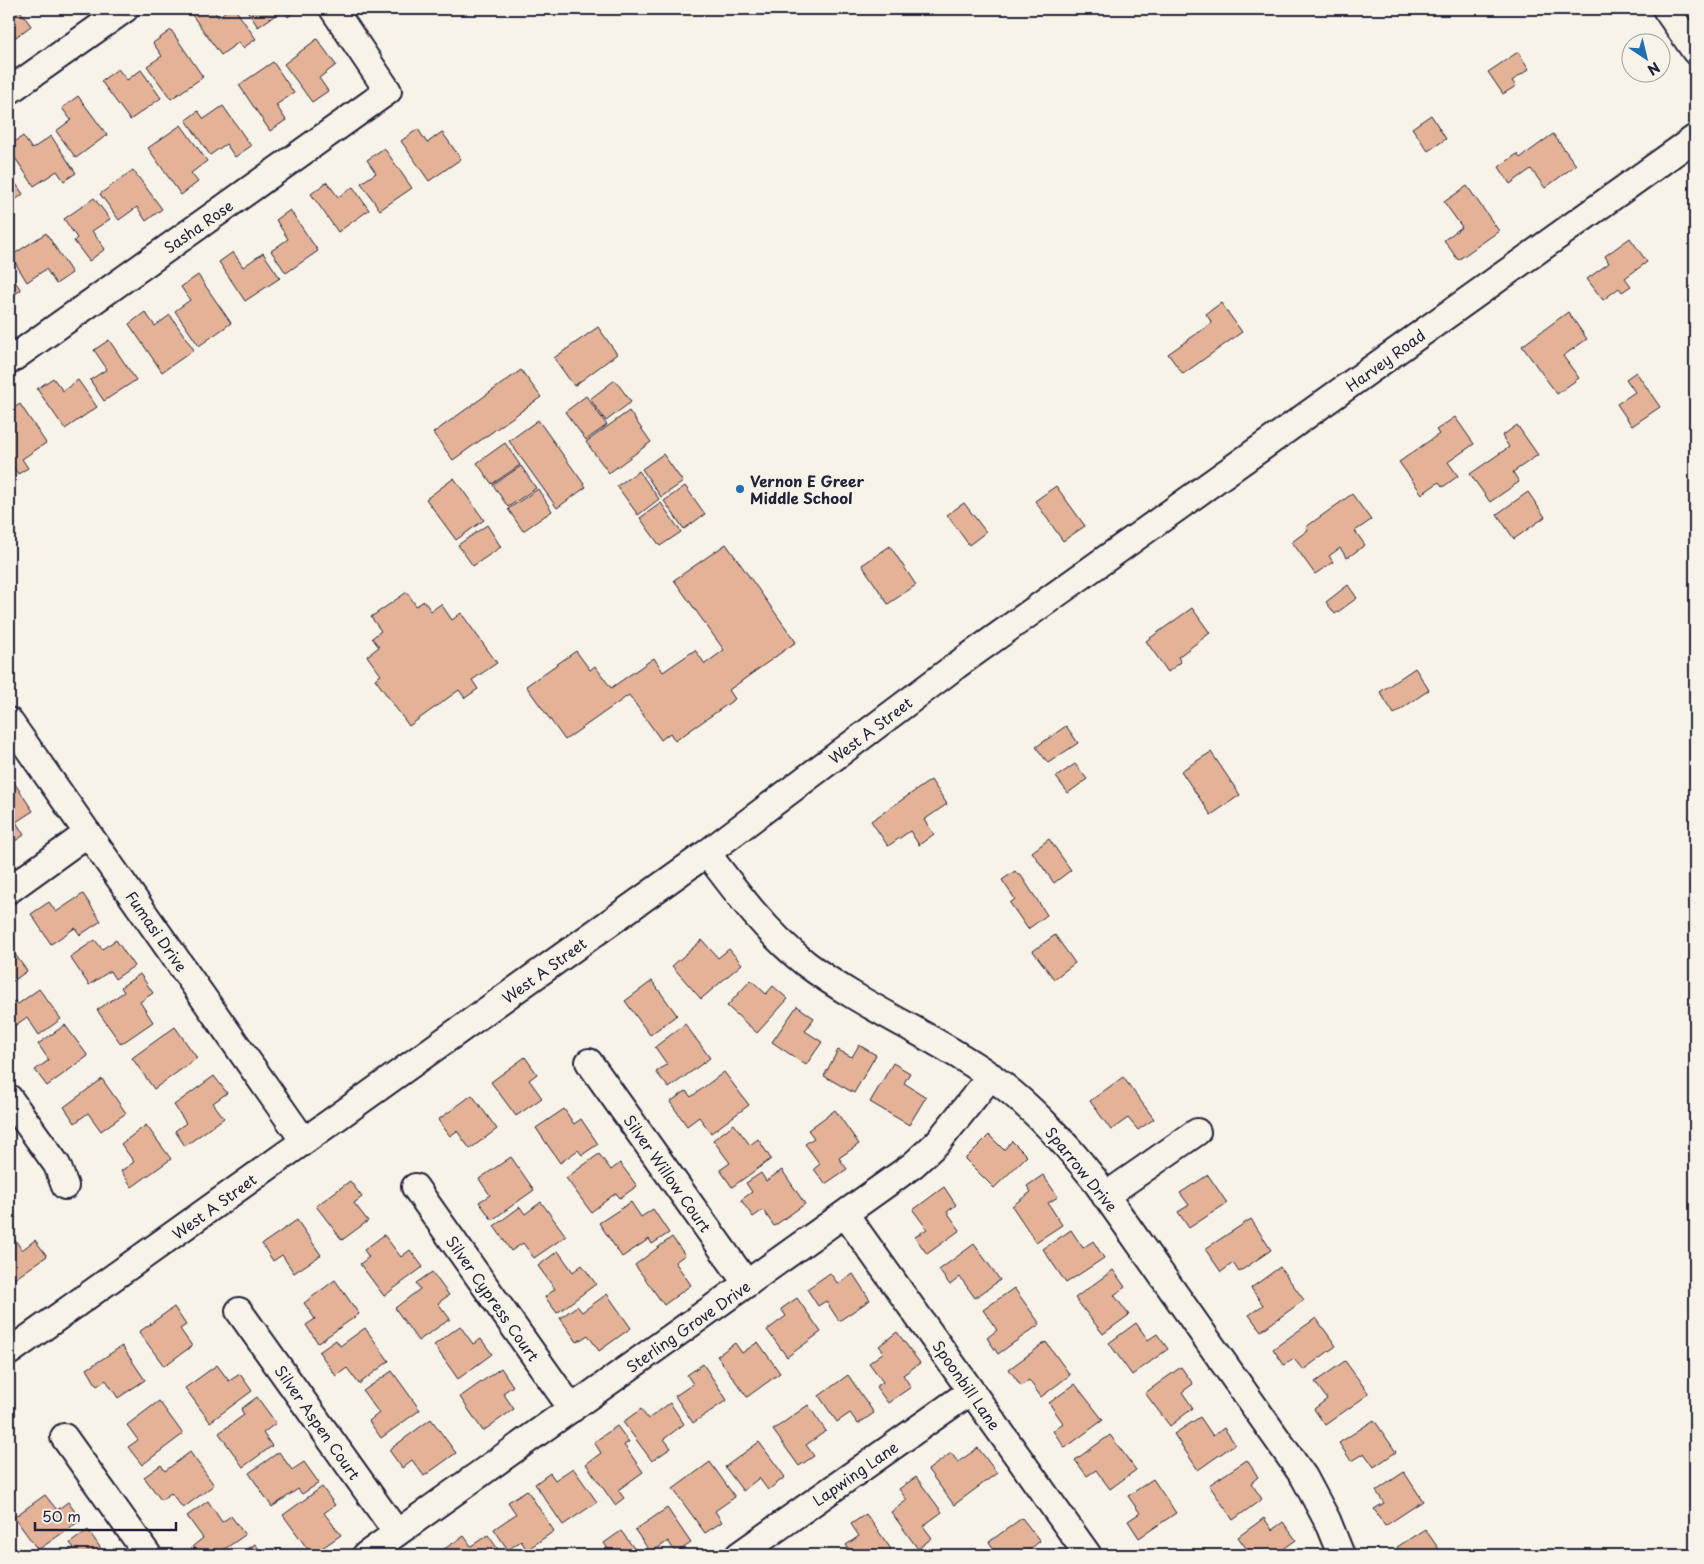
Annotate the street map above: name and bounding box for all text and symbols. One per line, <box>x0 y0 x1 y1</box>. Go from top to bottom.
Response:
north arrow <box>1622 32 1672 82</box>
text: N <box>1643 57 1664 81</box>
street label: Sasha Rose <box>159 194 237 258</box>
street label: Harvey Road <box>1341 323 1429 397</box>
place label: Vernon E Greer Middle School <box>750 469 864 509</box>
marker: Vernon E Greer Middle School <box>734 483 746 495</box>
street label: West A Street <box>823 691 917 769</box>
street label: Fumasi Drive <box>121 886 193 976</box>
street label: West A Street <box>497 931 591 1009</box>
street label: Silver Willow Court <box>619 1109 717 1237</box>
street label: Sparrow Drive <box>1040 1122 1124 1216</box>
street label: West A Street <box>167 1167 261 1245</box>
street label: Silver Cypress Court <box>441 1230 545 1366</box>
street label: Sterling Grove Drive <box>621 1274 755 1378</box>
street label: Spoonbill Lane <box>928 1335 1006 1435</box>
street label: Silver Aspen Court <box>270 1360 366 1484</box>
street label: Lapwing Lane <box>807 1435 903 1511</box>
scale bar <box>35 1499 176 1531</box>
text: 50 m <box>42 1504 81 1527</box>

